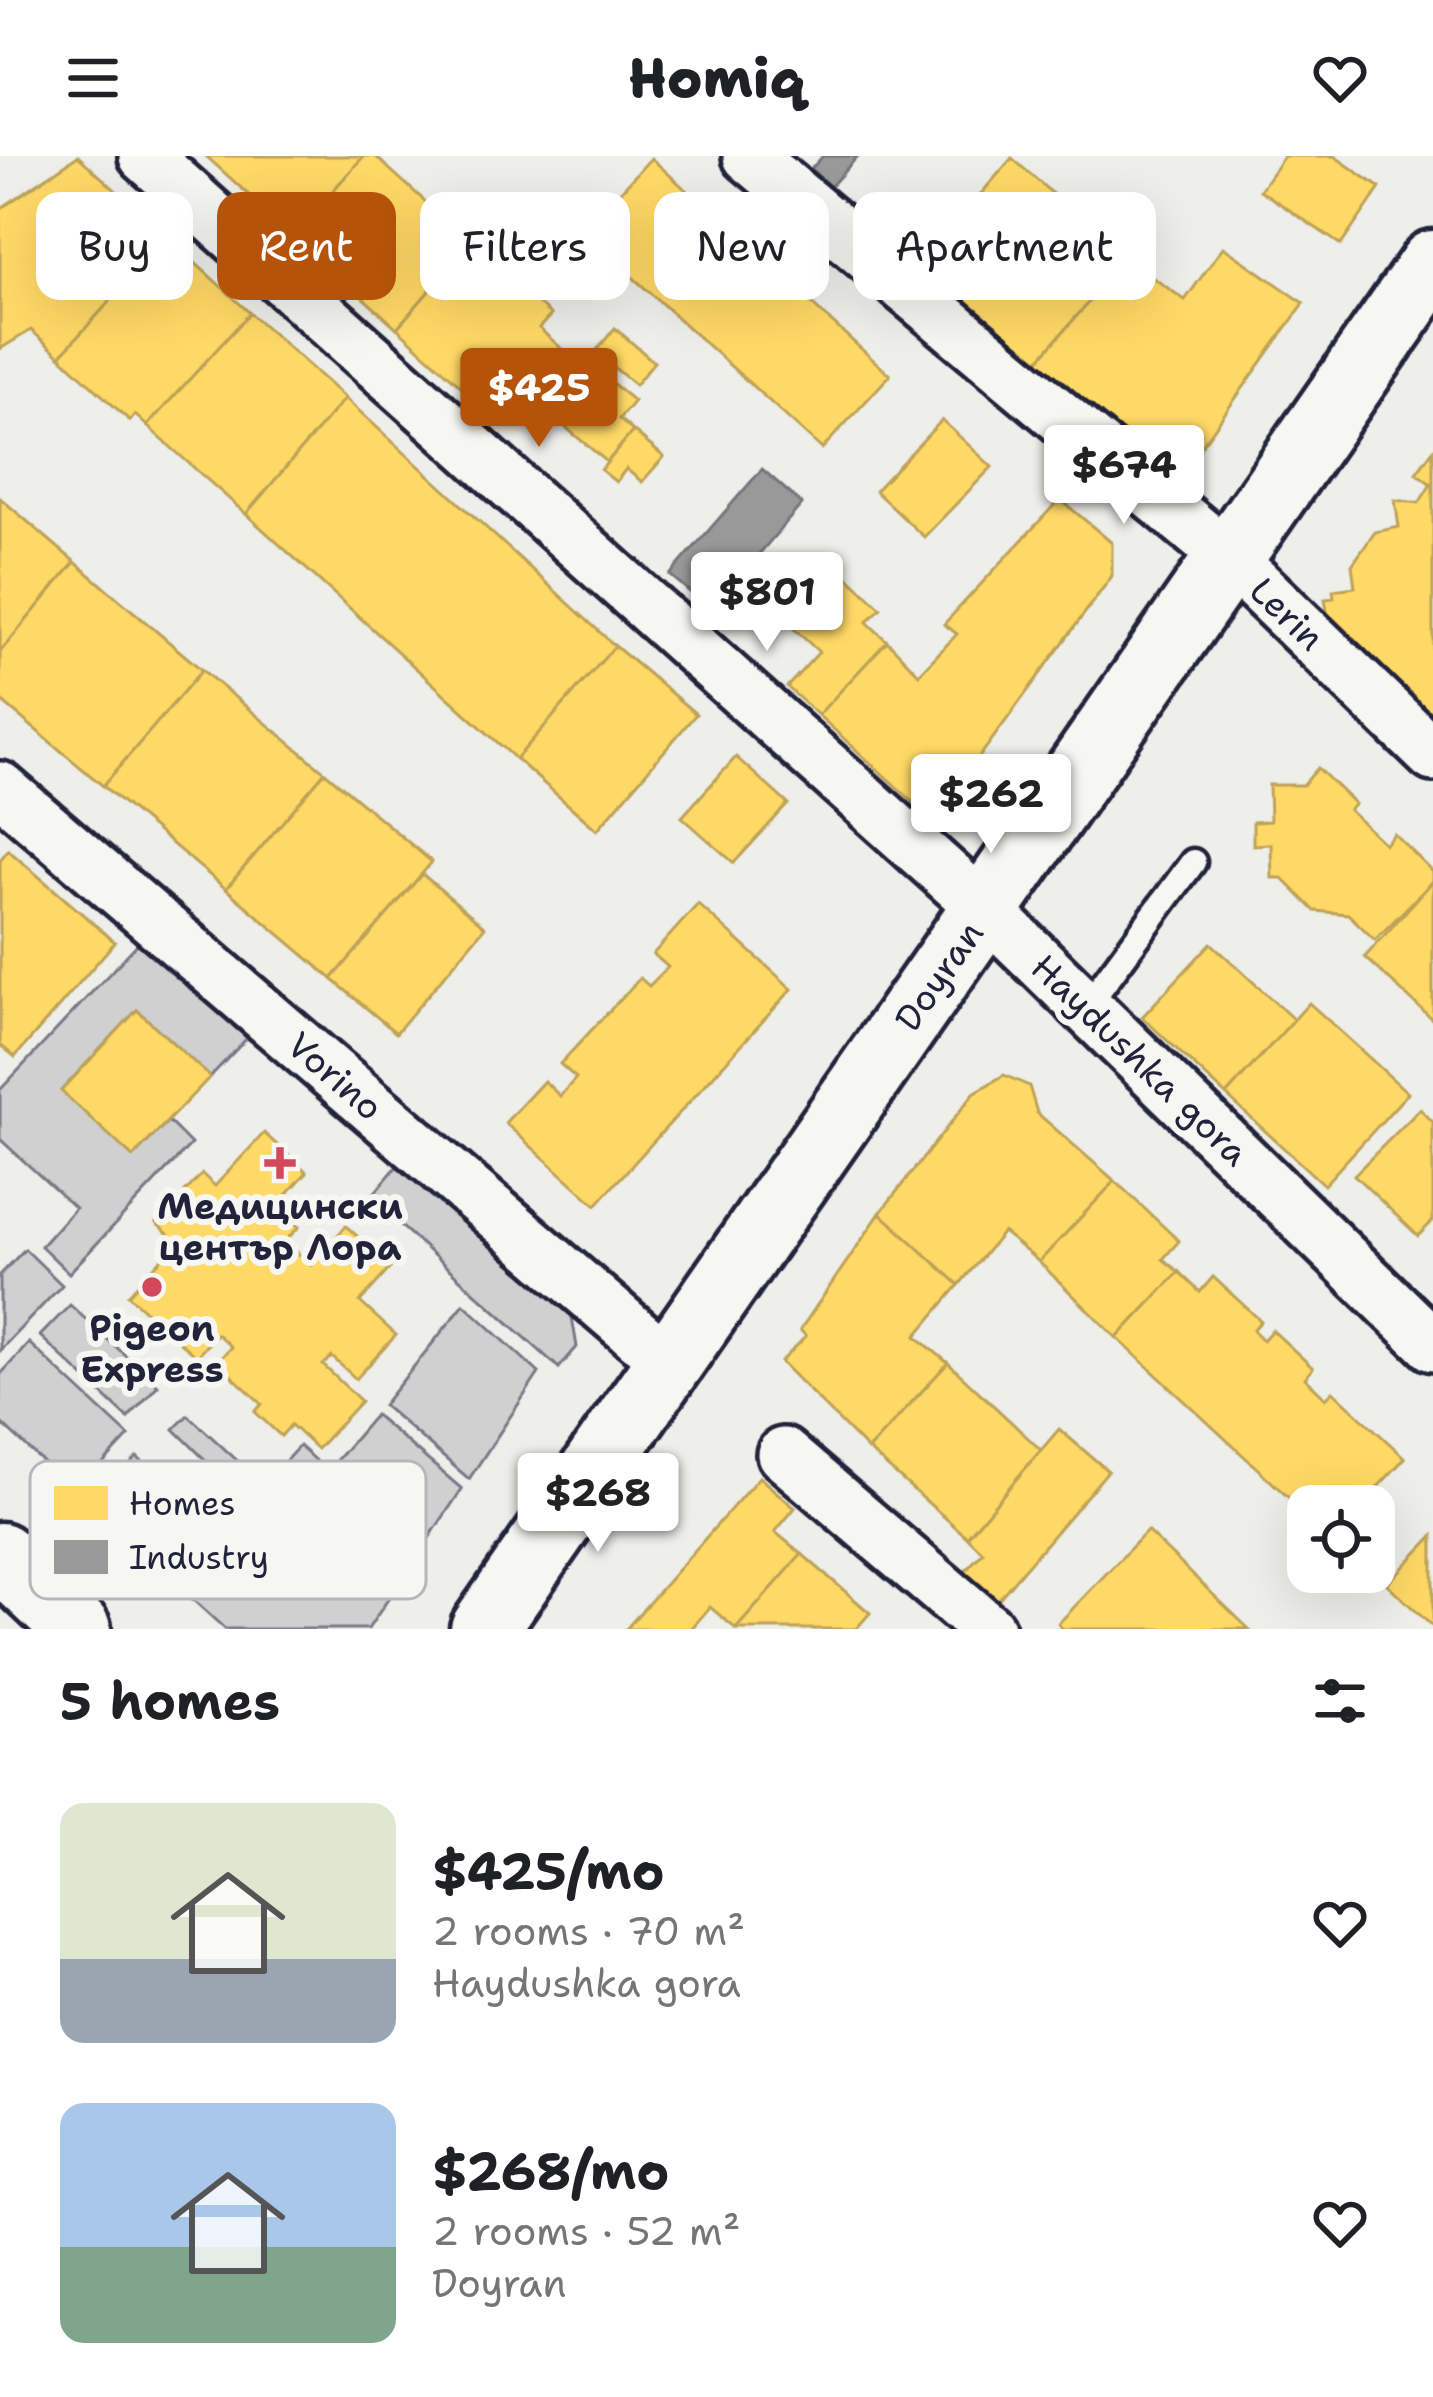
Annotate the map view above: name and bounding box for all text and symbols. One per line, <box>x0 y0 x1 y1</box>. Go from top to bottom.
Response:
text: Homiq <box>628 42 805 114</box>
icon: menu <box>60 45 126 111</box>
icon: heart <box>1307 45 1373 111</box>
chip: Buy <box>36 192 193 300</box>
chip: Rent <box>217 192 396 300</box>
chip: Filters <box>420 192 630 300</box>
chip: New <box>654 192 829 300</box>
chip: Apartment <box>853 192 1156 300</box>
pin: $425 <box>468 348 610 450</box>
text: $425 <box>487 361 591 413</box>
pin: $674 <box>1053 425 1195 527</box>
text: $674 <box>1071 438 1177 490</box>
pin: $801 <box>696 552 838 654</box>
text: $801 <box>718 565 816 617</box>
street label: Lerin <box>1239 566 1335 662</box>
pin: $262 <box>920 754 1062 856</box>
text: $262 <box>938 767 1044 819</box>
street label: Doyran <box>883 911 995 1041</box>
street label: Haydushka gora <box>1020 943 1260 1177</box>
street label: Vorino <box>277 1021 393 1131</box>
marker: Медицински център Лора <box>264 1147 296 1179</box>
place label: Медицински център Лора <box>157 1182 403 1272</box>
marker: Pigeon Express <box>139 1274 165 1300</box>
place label: Pigeon Express <box>80 1304 224 1394</box>
pin: $268 <box>527 1453 669 1555</box>
legend <box>30 1461 426 1599</box>
text: $268 <box>545 1466 651 1518</box>
text: Homes <box>129 1481 236 1526</box>
map controls <box>1287 1485 1395 1593</box>
button: locate <box>1287 1485 1395 1593</box>
text: Industry <box>129 1535 269 1580</box>
text: 5 homes <box>60 1667 280 1735</box>
icon: filters <box>1307 1668 1373 1734</box>
text: $425/mo <box>432 1837 665 1905</box>
icon: home <box>156 1851 300 1995</box>
icon: heart <box>1307 1890 1373 1956</box>
text: 2 rooms · 70 m² <box>432 1905 745 1957</box>
text: Haydushka gora <box>432 1957 741 2009</box>
text: $268/mo <box>432 2137 669 2205</box>
icon: home <box>156 2151 300 2295</box>
icon: heart <box>1307 2190 1373 2256</box>
text: 2 rooms · 52 m² <box>432 2205 741 2257</box>
text: Doyran <box>432 2257 566 2309</box>

